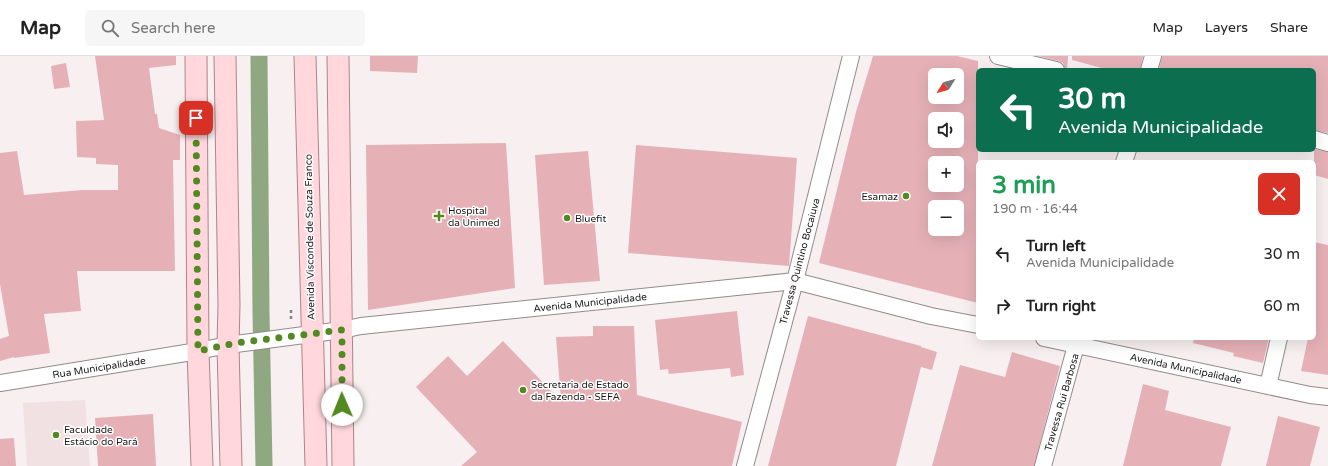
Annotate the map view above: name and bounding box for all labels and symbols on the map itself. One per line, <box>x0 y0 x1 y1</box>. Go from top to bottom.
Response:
north arrow <box>928 68 964 104</box>
pin <box>179 101 213 135</box>
street label: Avenida Visconde de Souza Franco <box>303 154 317 320</box>
place label: Esamaz <box>861 191 898 203</box>
marker: Esamaz <box>901 191 911 201</box>
street label: Travessa Quintino Bocaiuva <box>777 197 823 326</box>
place label: Hospital da Unimed <box>448 205 500 229</box>
marker: Hospital da Unimed <box>433 210 445 222</box>
marker: Bluefit <box>562 213 572 223</box>
place label: Bluefit <box>575 213 606 225</box>
street label: Avenida Municipalidade <box>533 291 648 315</box>
street label: Avenida Municipalidade <box>1129 351 1243 387</box>
street label: Travessa Rui Barbosa <box>1042 352 1082 453</box>
street label: Rua Municipalidade <box>52 355 147 381</box>
place label: Secretaria de Estado da Fazenda - SEFA <box>531 379 629 403</box>
position arrow <box>321 384 363 426</box>
marker: Secretaria de Estado da Fazenda - SEFA <box>518 385 528 395</box>
place label: Faculdade Estácio do Pará <box>64 424 138 448</box>
marker: Faculdade Estácio do Pará <box>51 430 61 440</box>

